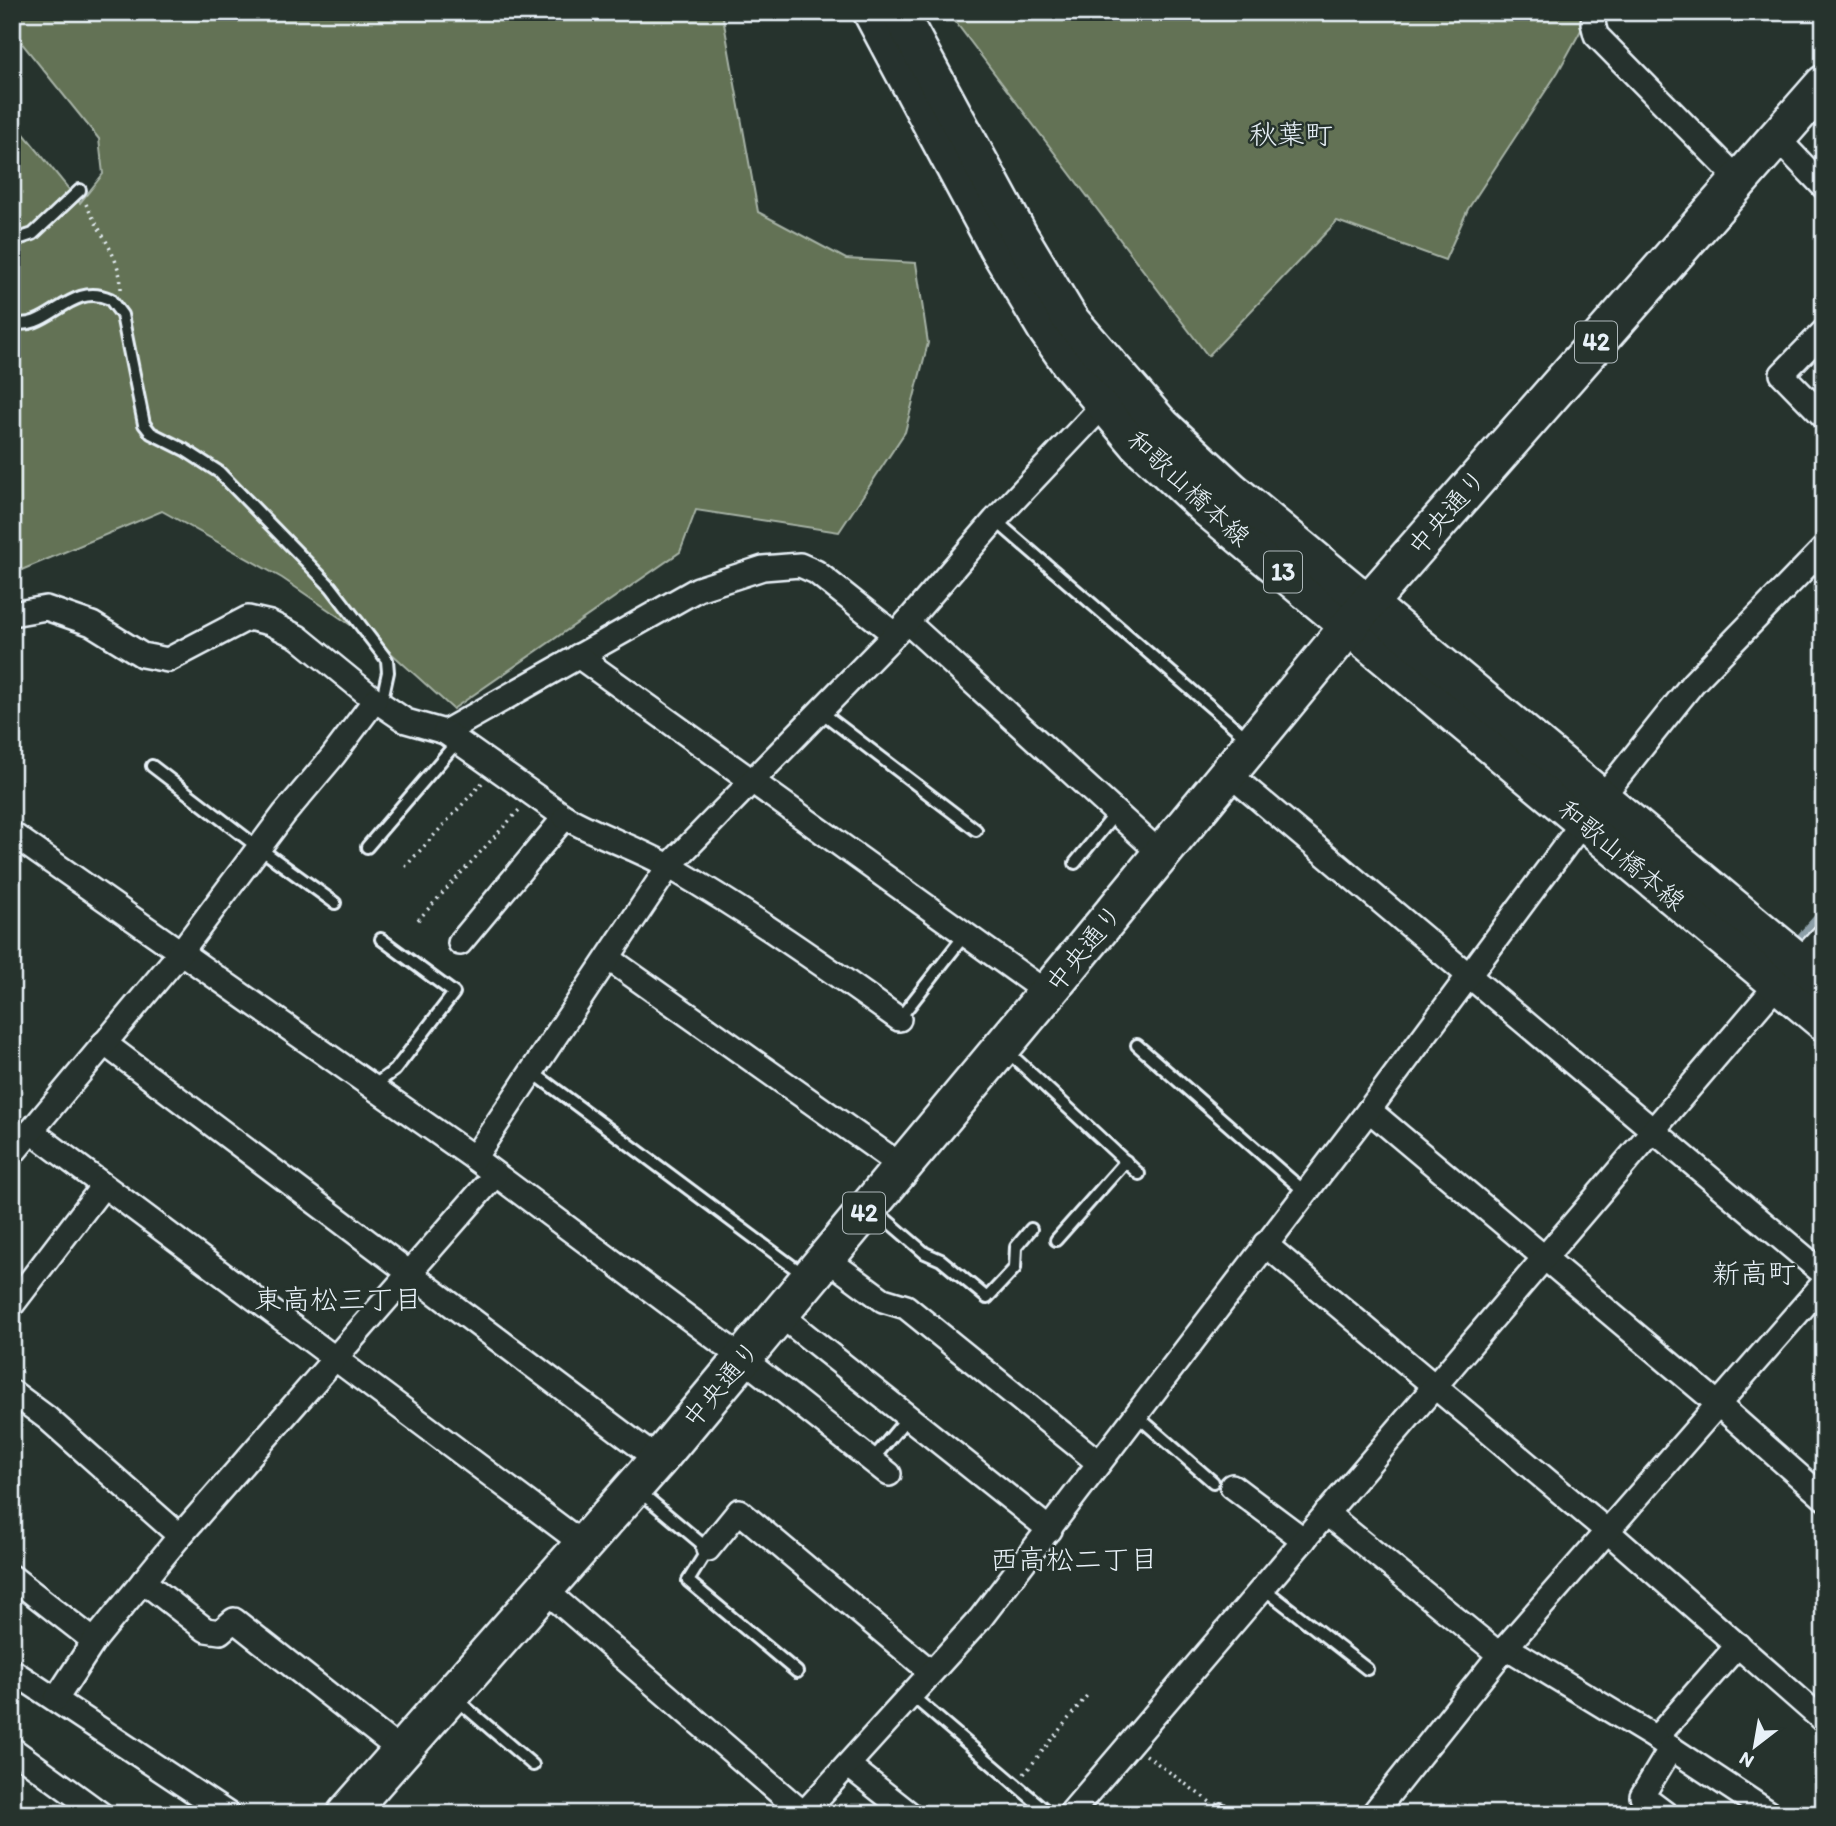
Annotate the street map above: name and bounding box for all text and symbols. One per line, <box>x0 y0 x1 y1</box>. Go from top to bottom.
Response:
district label: 秋葉町 <box>1249 117 1333 151</box>
road number: 42 <box>1575 321 1617 362</box>
street label: 和歌山橋本線 <box>1121 423 1257 553</box>
street label: 中央通り <box>1401 462 1493 562</box>
road number: 13 <box>1264 552 1302 592</box>
street label: 和歌山橋本線 <box>1552 793 1692 917</box>
street label: 中央通り <box>1039 898 1129 998</box>
road number: 42 <box>843 1192 885 1233</box>
district label: 新高町 <box>1712 1256 1796 1290</box>
district label: 東高松三丁目 <box>254 1282 422 1316</box>
street label: 中央通り <box>675 1334 767 1434</box>
district label: 西高松二丁目 <box>990 1542 1158 1576</box>
north arrow <box>1720 1710 1790 1780</box>
text: N <box>1735 1747 1758 1773</box>

